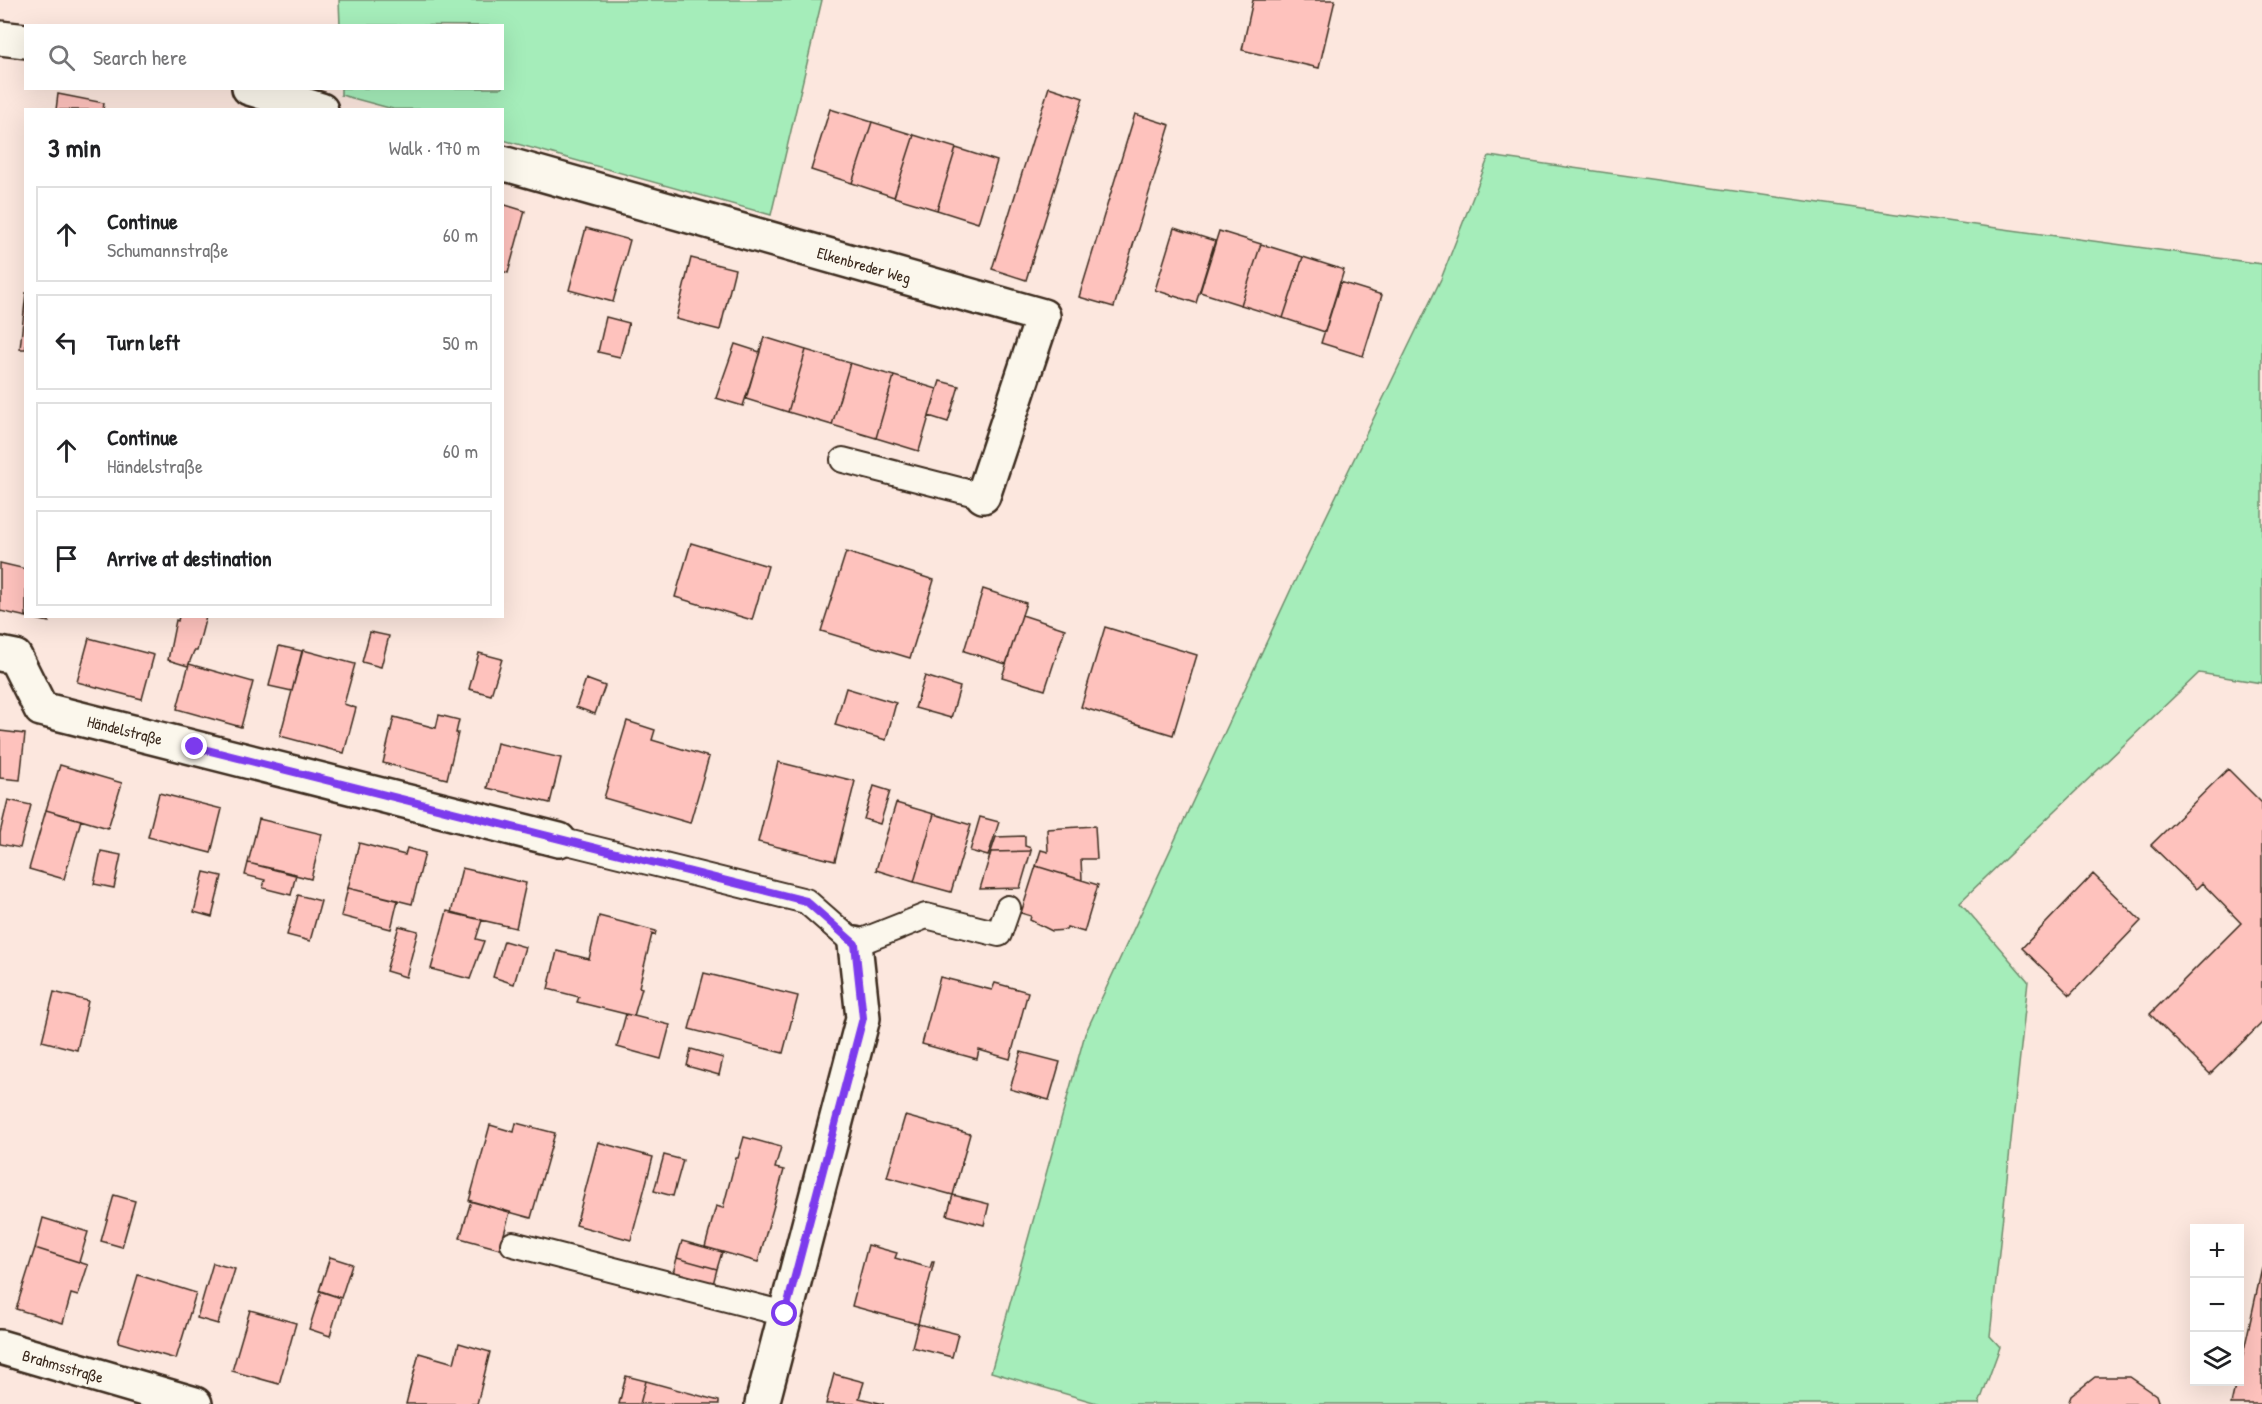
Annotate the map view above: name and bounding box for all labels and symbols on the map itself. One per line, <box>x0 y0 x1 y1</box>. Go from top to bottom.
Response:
street label: Elkenbreder Weg <box>815 241 913 289</box>
street label: Händelstraße <box>85 710 166 750</box>
route end <box>181 733 207 759</box>
route start <box>771 1300 797 1326</box>
street label: Brahmsstraße <box>20 1344 107 1388</box>

